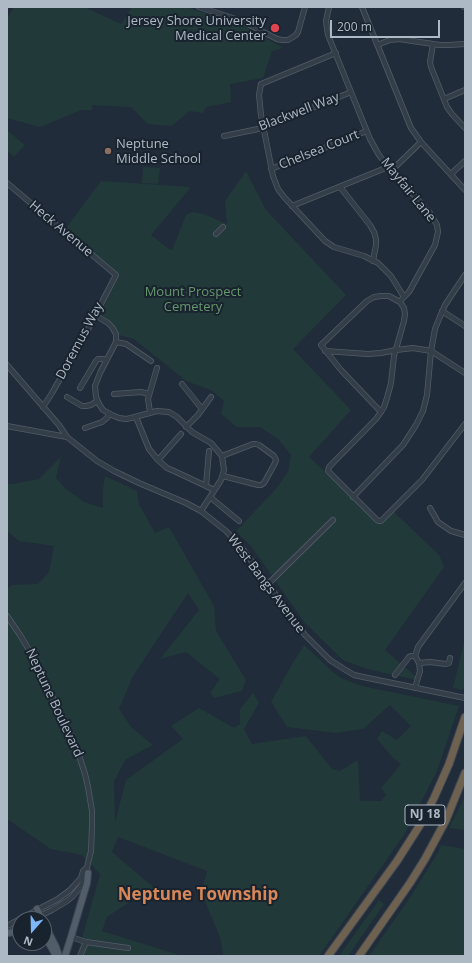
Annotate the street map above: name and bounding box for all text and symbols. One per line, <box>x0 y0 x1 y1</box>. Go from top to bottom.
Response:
scale bar <box>332 12 442 38</box>
place label: Jersey Shore University Medical Center <box>127 13 266 44</box>
text: 200 m <box>337 18 372 35</box>
marker: Jersey Shore University Medical Center <box>269 22 281 34</box>
street label: Blackwell Way <box>257 89 341 135</box>
street label: Chelsea Court <box>277 127 361 173</box>
place label: Neptune Middle School <box>116 136 201 167</box>
marker: Neptune Middle School <box>103 146 113 156</box>
street label: Mayfair Lane <box>377 155 439 225</box>
street label: Heck Avenue <box>26 198 96 260</box>
park label: Mount Prospect Cemetery <box>145 284 241 315</box>
street label: Doremus Way <box>53 300 107 382</box>
street label: West Bangs Avenue <box>224 532 308 636</box>
street label: Neptune Boulevard <box>22 646 86 760</box>
road number: NJ 18 <box>405 805 445 825</box>
district label: Neptune Township <box>118 885 278 905</box>
north arrow <box>12 911 52 951</box>
text: N <box>21 933 35 950</box>

